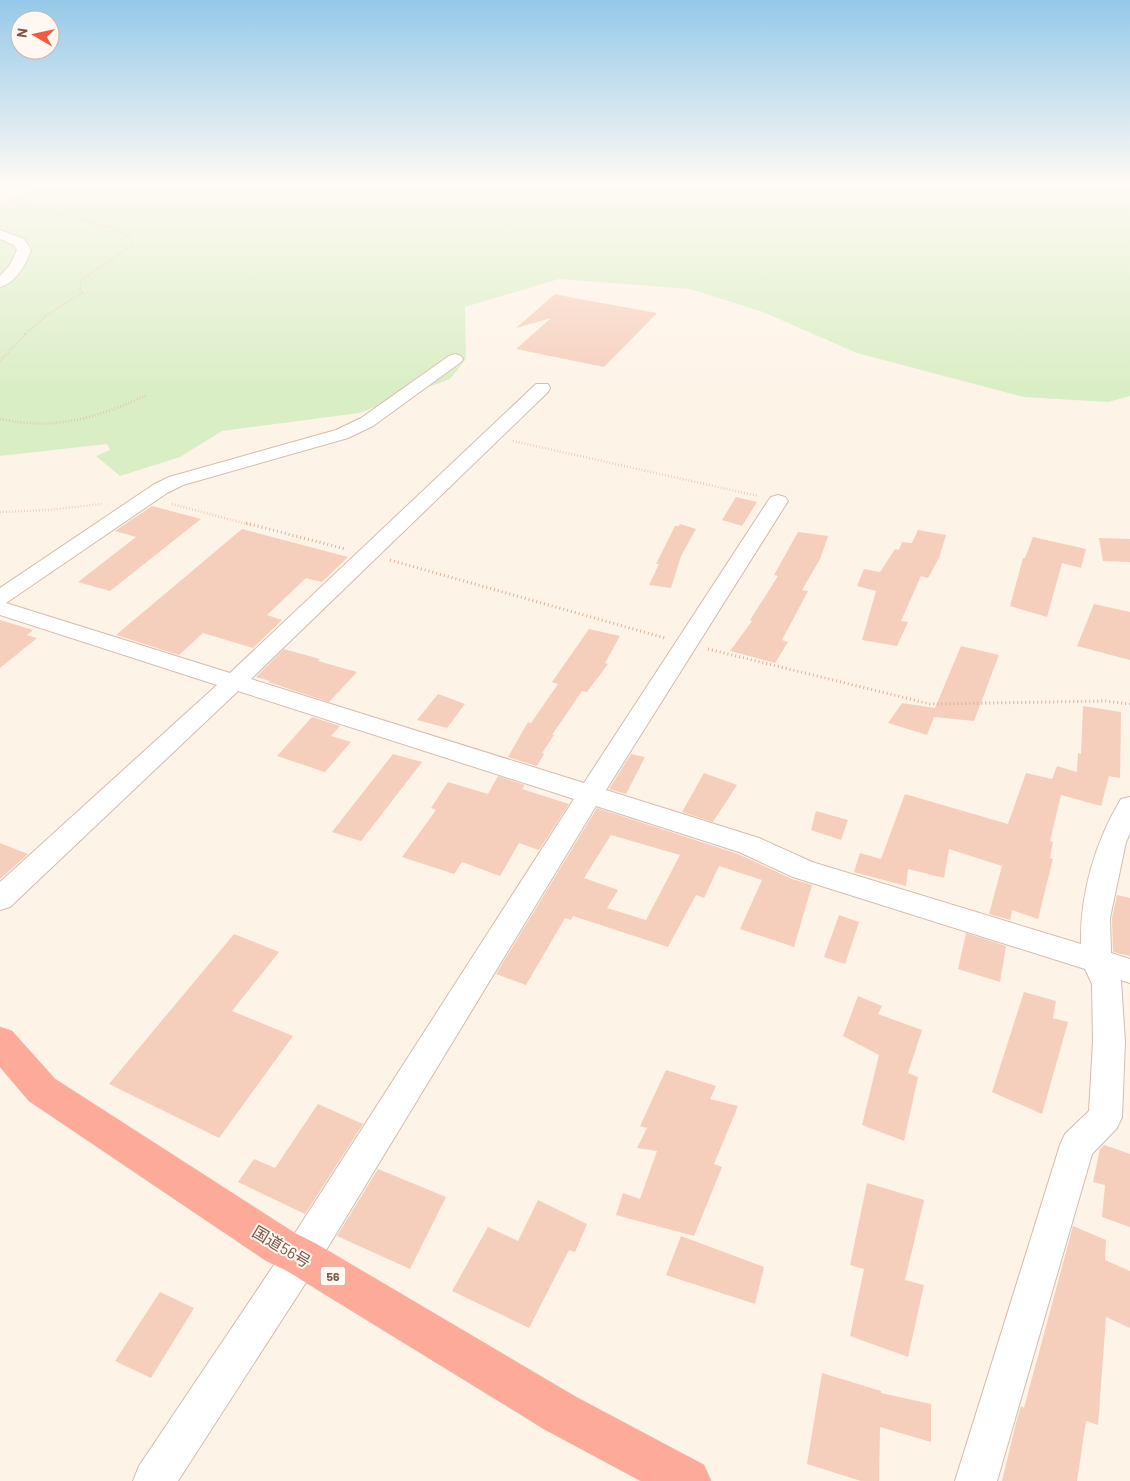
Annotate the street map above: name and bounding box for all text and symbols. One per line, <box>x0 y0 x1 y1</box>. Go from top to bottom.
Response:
north arrow <box>10 10 60 60</box>
text: N <box>13 27 31 39</box>
street label: 国道56号 <box>249 1221 315 1271</box>
road number: 56 <box>320 1266 346 1285</box>

